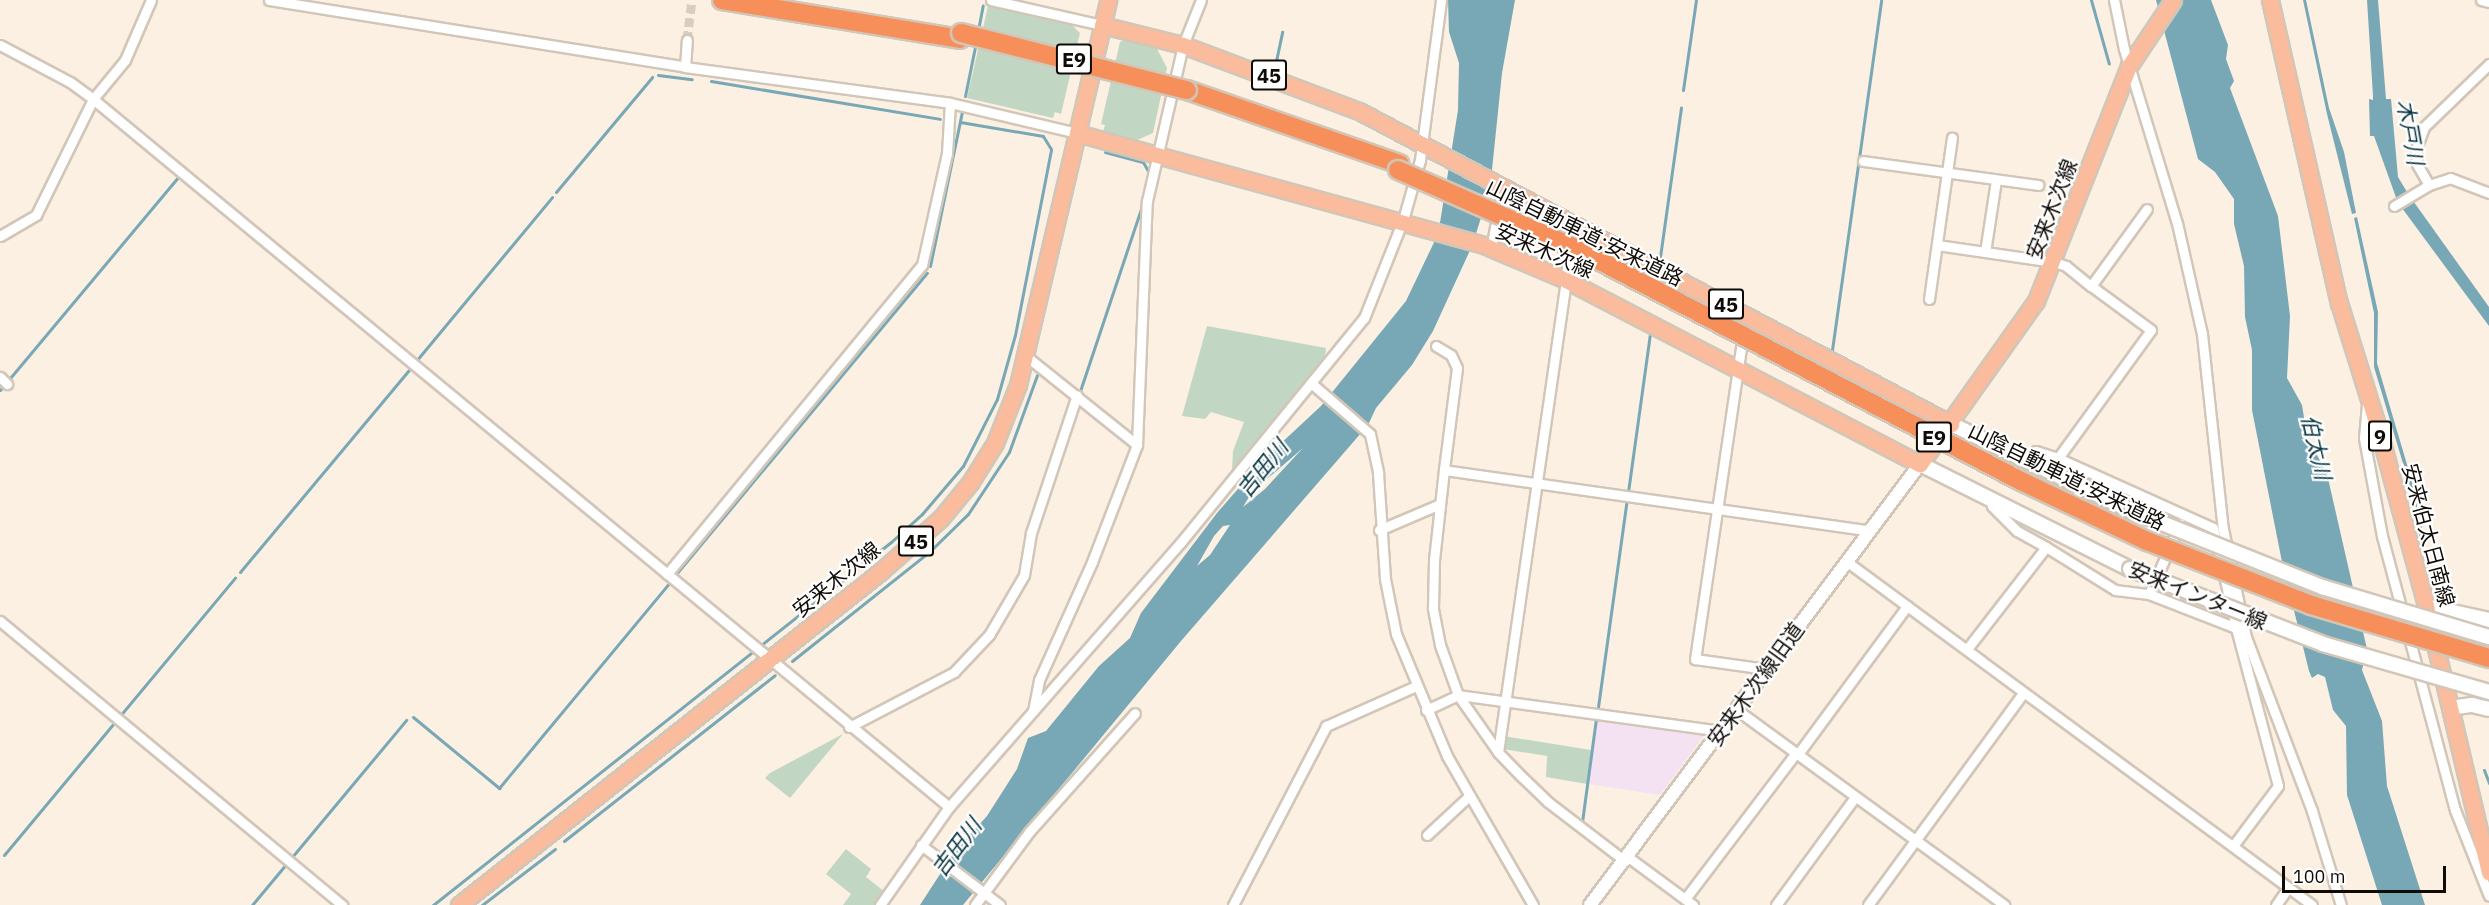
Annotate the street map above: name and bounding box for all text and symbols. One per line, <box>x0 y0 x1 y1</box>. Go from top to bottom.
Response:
road number: E9 <box>1054 42 1094 76</box>
road number: 45 <box>1251 58 1287 92</box>
water label: 木戸川 <box>2392 97 2430 167</box>
street label: 安来木次線 <box>2020 155 2082 263</box>
street label: 山陰自動車道;安来道路 <box>1482 173 1688 291</box>
street label: 安来木次線 <box>1492 217 1598 283</box>
road number: 45 <box>1708 287 1744 321</box>
water label: 伯太川 <box>2297 412 2337 482</box>
street label: 山陰自動車道;安来道路 <box>1964 417 2170 535</box>
road number: 9 <box>2368 419 2392 453</box>
road number: E9 <box>1914 420 1954 454</box>
water label: 吉田川 <box>1231 434 1293 502</box>
street label: 安来伯太日南線 <box>2398 461 2460 609</box>
road number: 45 <box>898 524 934 558</box>
street label: 安来木次線 <box>787 536 885 622</box>
street label: 安来インター線 <box>2125 556 2271 634</box>
street label: 安来木次線旧道 <box>1702 617 1808 751</box>
water label: 吉田川 <box>926 813 986 881</box>
scale bar <box>2285 854 2448 892</box>
text: 100 m <box>2293 865 2345 888</box>

